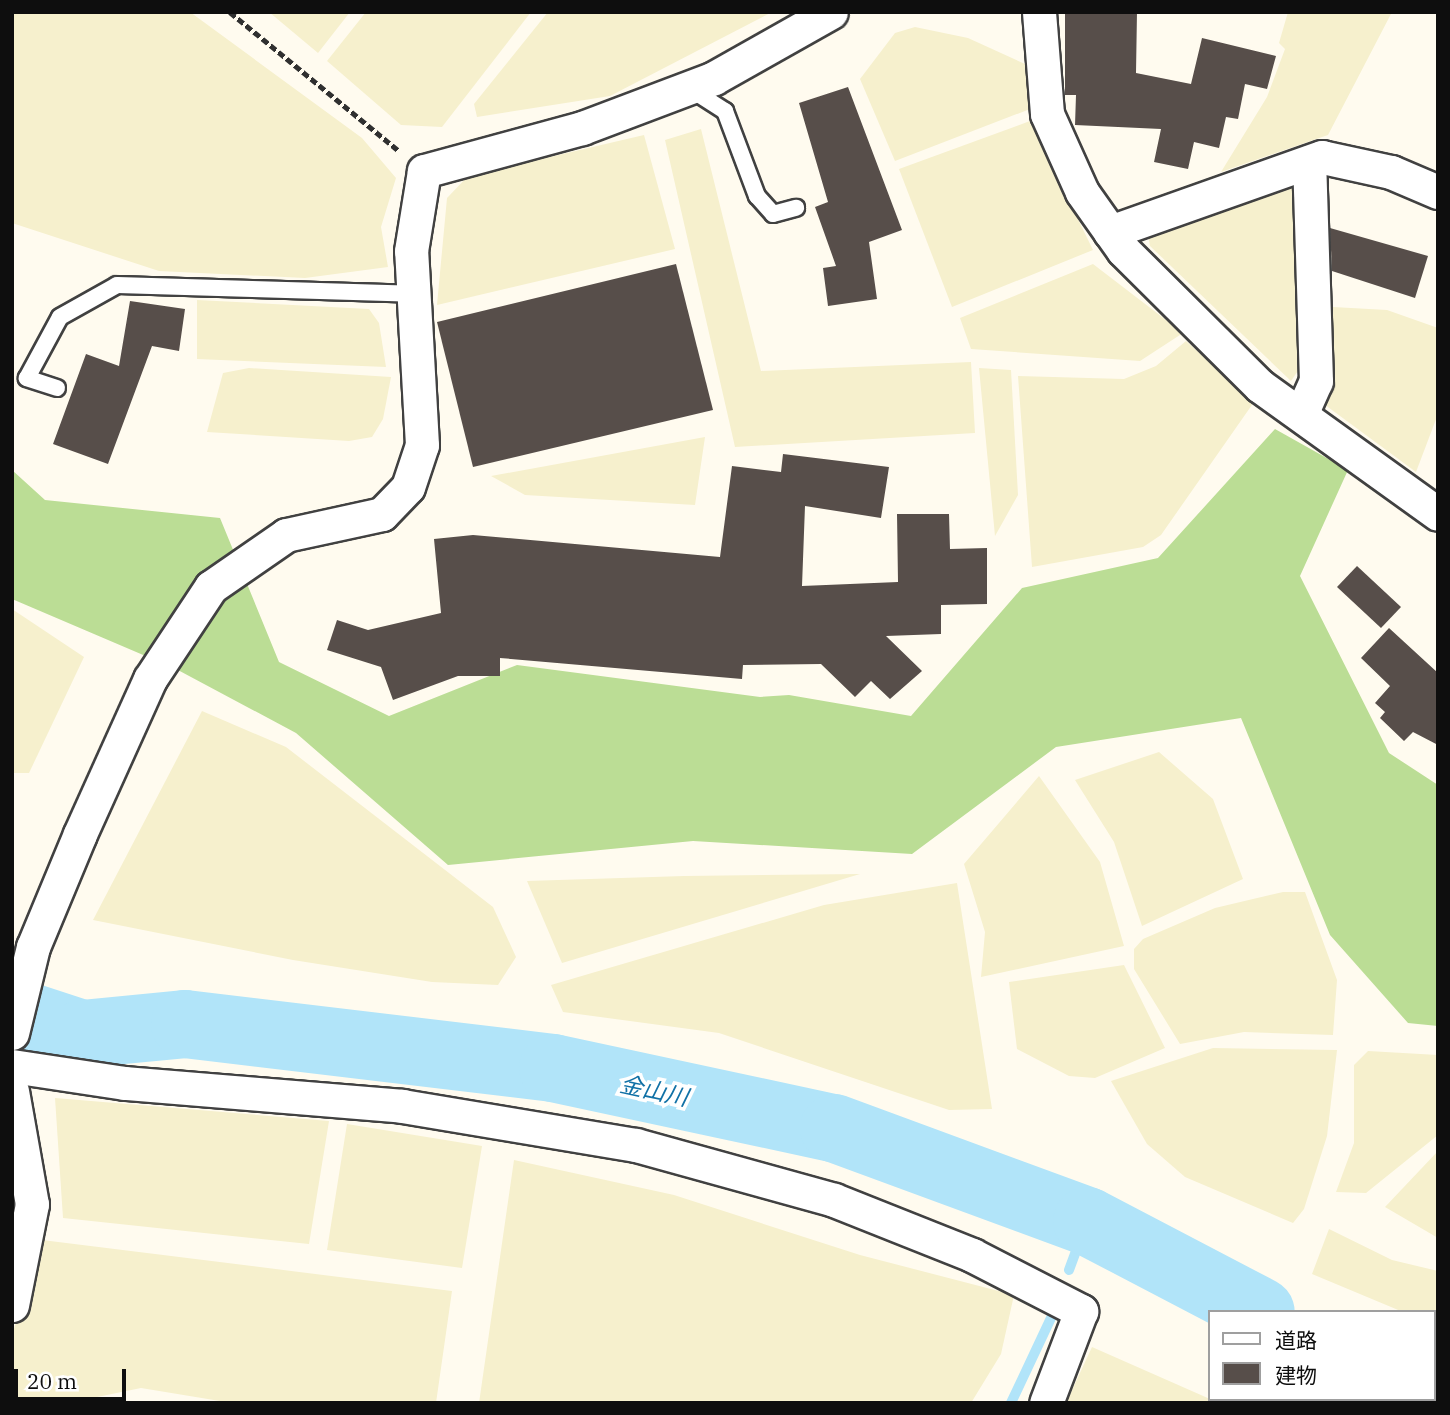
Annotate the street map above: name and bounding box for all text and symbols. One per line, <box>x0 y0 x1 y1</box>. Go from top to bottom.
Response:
water label: 金山川 <box>617 1069 691 1111</box>
legend <box>1208 1310 1436 1401</box>
text: 道路 <box>1275 1326 1317 1354</box>
scale bar <box>18 1356 130 1400</box>
text: 建物 <box>1275 1361 1317 1389</box>
text: 20 m <box>27 1367 77 1395</box>

